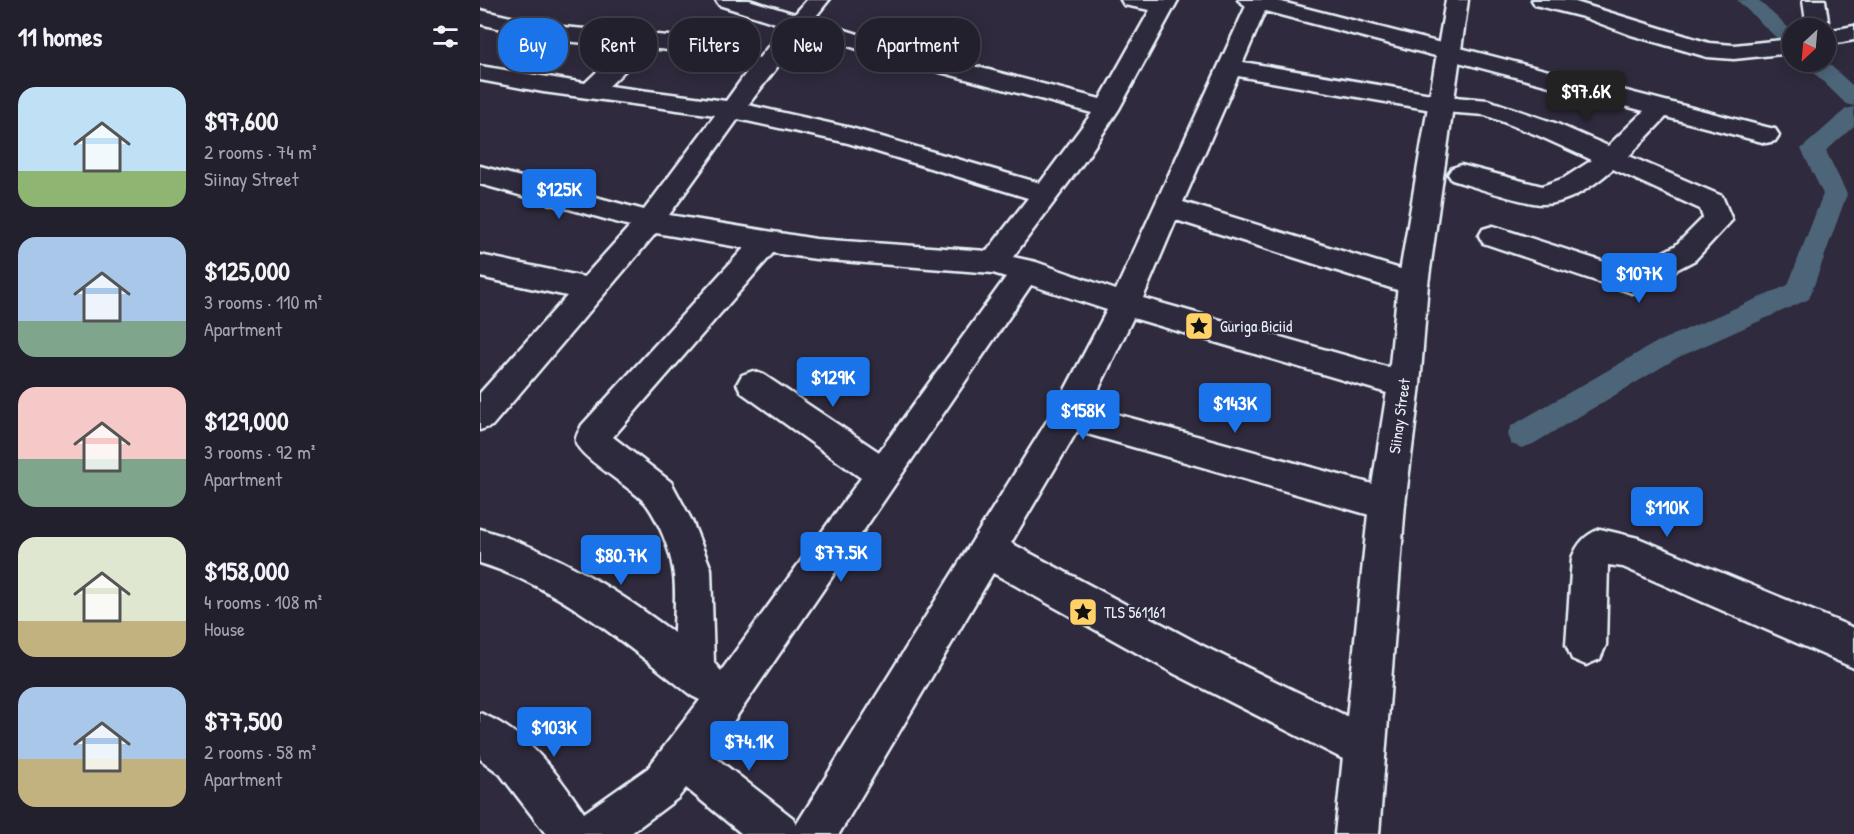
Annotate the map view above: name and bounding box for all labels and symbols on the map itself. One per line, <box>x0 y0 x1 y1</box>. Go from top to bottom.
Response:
north arrow <box>1782 18 1836 72</box>
pin: $97.6K <box>1537 71 1635 122</box>
pin: $125K <box>517 169 601 220</box>
pin: $107K <box>1597 253 1681 304</box>
place icon: Guriga Biciid <box>1183 310 1215 342</box>
place label: Guriga Biciid <box>1220 315 1292 337</box>
pin: $129K <box>791 357 875 408</box>
street label: Siinay Street <box>1383 376 1415 455</box>
pin: $143K <box>1193 383 1277 434</box>
pin: $158K <box>1041 390 1125 441</box>
pin: $110K <box>1625 487 1709 538</box>
pin: $77.5K <box>792 532 890 583</box>
pin: $80.7K <box>572 535 670 586</box>
place icon: TLS 561161 <box>1067 596 1099 628</box>
place label: TLS 561161 <box>1104 601 1166 623</box>
pin: $103K <box>512 707 596 758</box>
pin: $74.1K <box>700 721 798 772</box>

